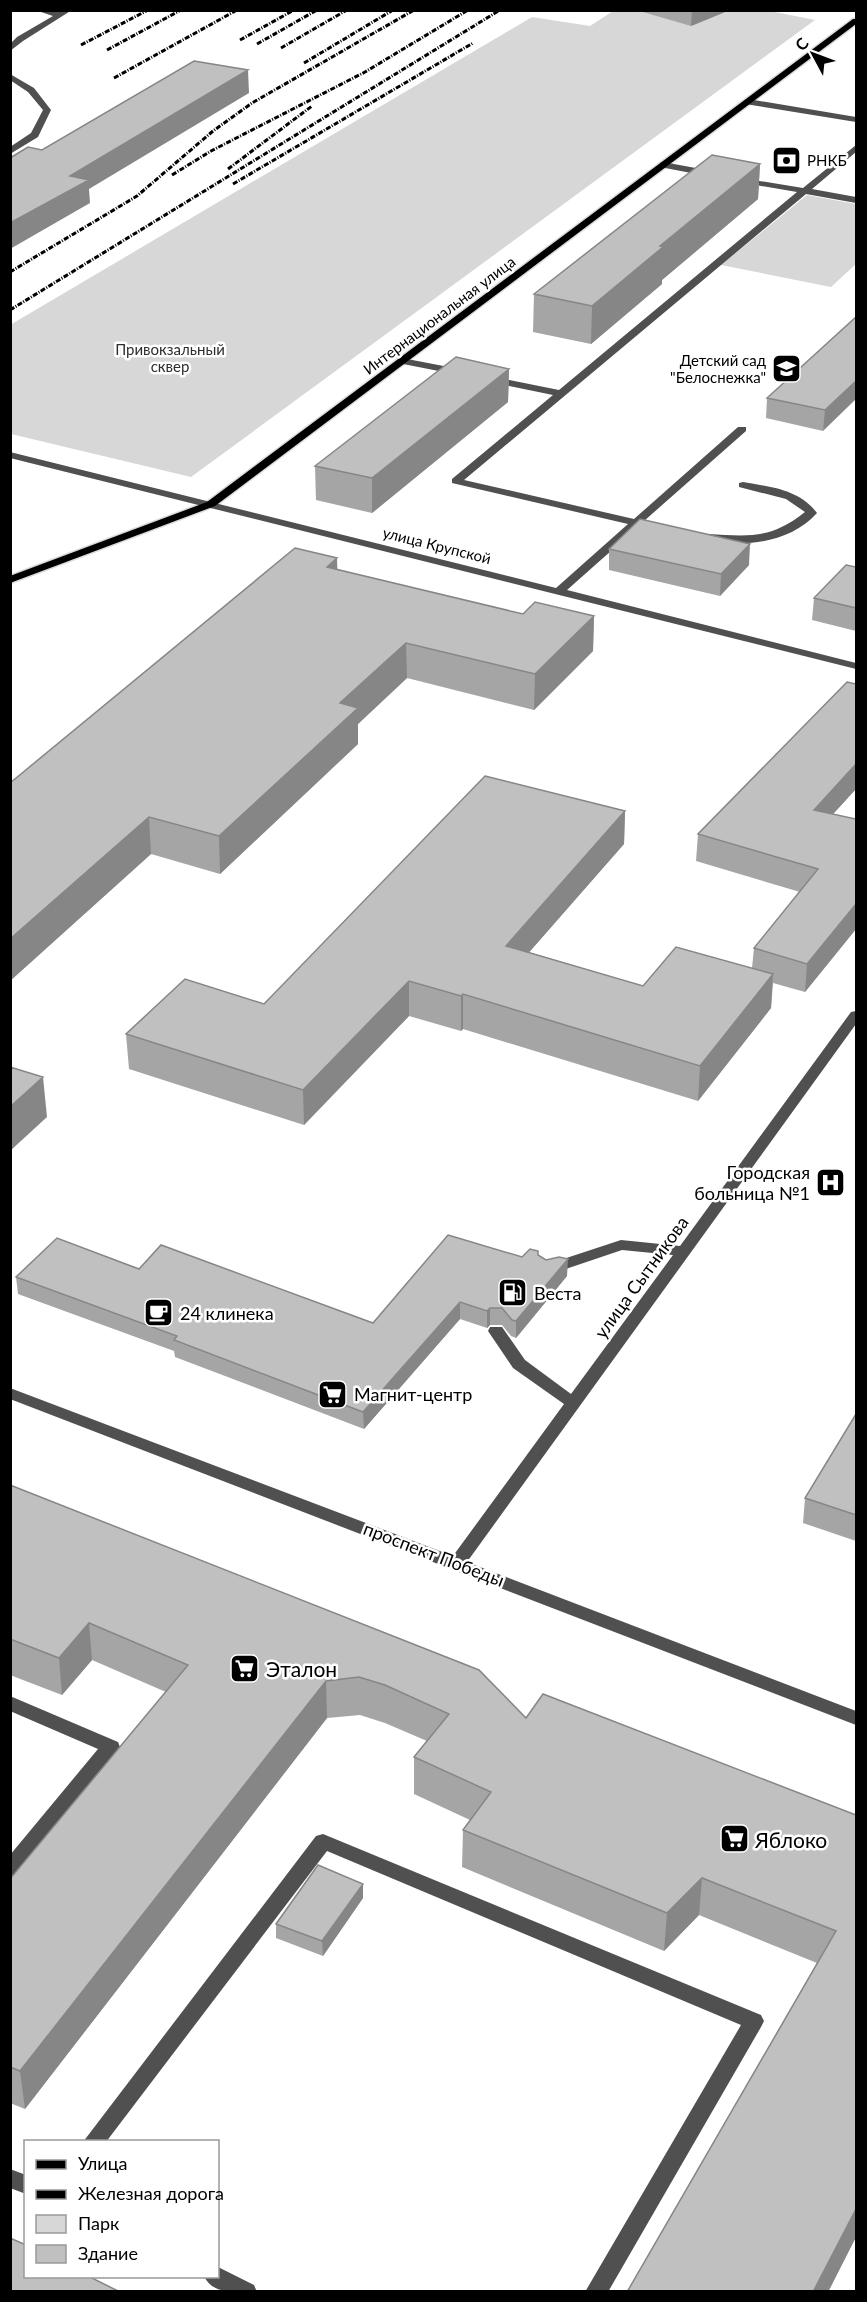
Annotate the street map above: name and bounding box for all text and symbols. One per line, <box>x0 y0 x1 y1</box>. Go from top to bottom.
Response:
north arrow <box>783 24 843 84</box>
text: С <box>791 33 812 54</box>
bank icon: РНКБ <box>770 144 802 176</box>
place label: РНКБ <box>807 151 847 169</box>
street label: Интернациональная улица <box>360 252 518 378</box>
park label: Привокзальный сквер <box>115 340 225 375</box>
place label: Детский сад "Белоснежка" <box>670 351 766 386</box>
school or university icon: Детский сад "Белоснежка" <box>771 353 803 385</box>
street label: улица Крупской <box>381 523 493 567</box>
place label: Городская больница №1 <box>694 1161 810 1204</box>
hospital icon: Городская больница №1 <box>815 1166 847 1198</box>
street label: улица Сытникова <box>589 1212 693 1342</box>
fuel station icon: Веста <box>497 1277 529 1309</box>
place label: Веста <box>534 1282 582 1304</box>
cafe icon: 24 клинека <box>143 1297 175 1329</box>
place label: 24 клинека <box>180 1302 274 1324</box>
supermarket icon: Магнит-центр <box>317 1378 349 1410</box>
place label: Магнит-центр <box>354 1383 472 1405</box>
street label: проспект Победы <box>361 1517 507 1591</box>
supermarket icon: Эталон <box>229 1652 261 1684</box>
place label: Эталон <box>266 1656 337 1681</box>
supermarket icon: Яблоко <box>718 1823 750 1855</box>
place label: Яблоко <box>754 1827 827 1852</box>
legend <box>24 2140 219 2278</box>
text: Улица <box>78 2152 128 2174</box>
text: Железная дорога <box>78 2182 224 2204</box>
text: Парк <box>78 2212 120 2234</box>
text: Здание <box>78 2242 138 2264</box>

